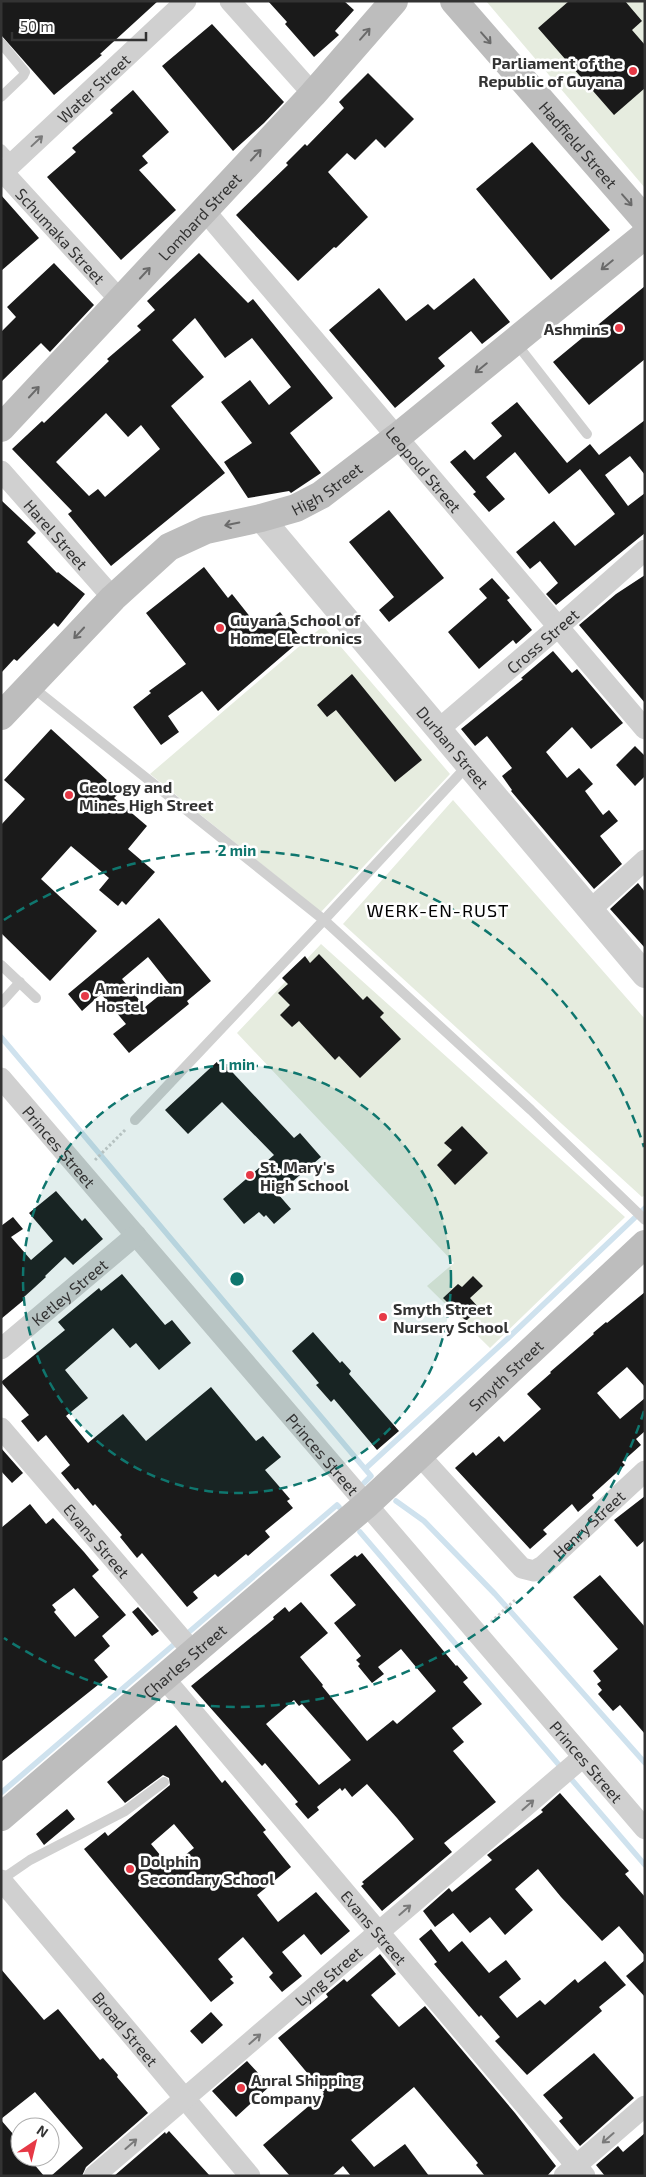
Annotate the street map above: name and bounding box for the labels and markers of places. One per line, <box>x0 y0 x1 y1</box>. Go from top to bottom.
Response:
place label: Parliament of the Republic of Guyana <box>478 53 623 91</box>
marker: Parliament of the Republic of Guyana <box>627 65 639 77</box>
place label: Ashmins <box>544 319 609 338</box>
marker: Ashmins <box>613 322 625 334</box>
place label: Guyana School of Home Electronics <box>230 610 362 647</box>
marker: Guyana School of Home Electronics <box>214 622 226 634</box>
place label: Geology and Mines High Street <box>79 777 214 814</box>
marker: Geology and Mines High Street <box>63 789 75 801</box>
place label: Amerindian Hostel <box>95 978 182 1015</box>
marker: Amerindian Hostel <box>79 990 91 1002</box>
place label: St. Mary's High School <box>260 1157 350 1194</box>
marker: St. Mary's High School <box>244 1169 256 1181</box>
centre of rings <box>228 1270 246 1288</box>
place label: Smyth Street Nursery School <box>393 1299 509 1337</box>
marker: Smyth Street Nursery School <box>377 1311 389 1323</box>
place label: Dolphin Secondary School <box>140 1851 275 1889</box>
marker: Dolphin Secondary School <box>124 1863 136 1875</box>
place label: Anral Shipping Company <box>251 2070 362 2108</box>
marker: Anral Shipping Company <box>235 2082 247 2094</box>

